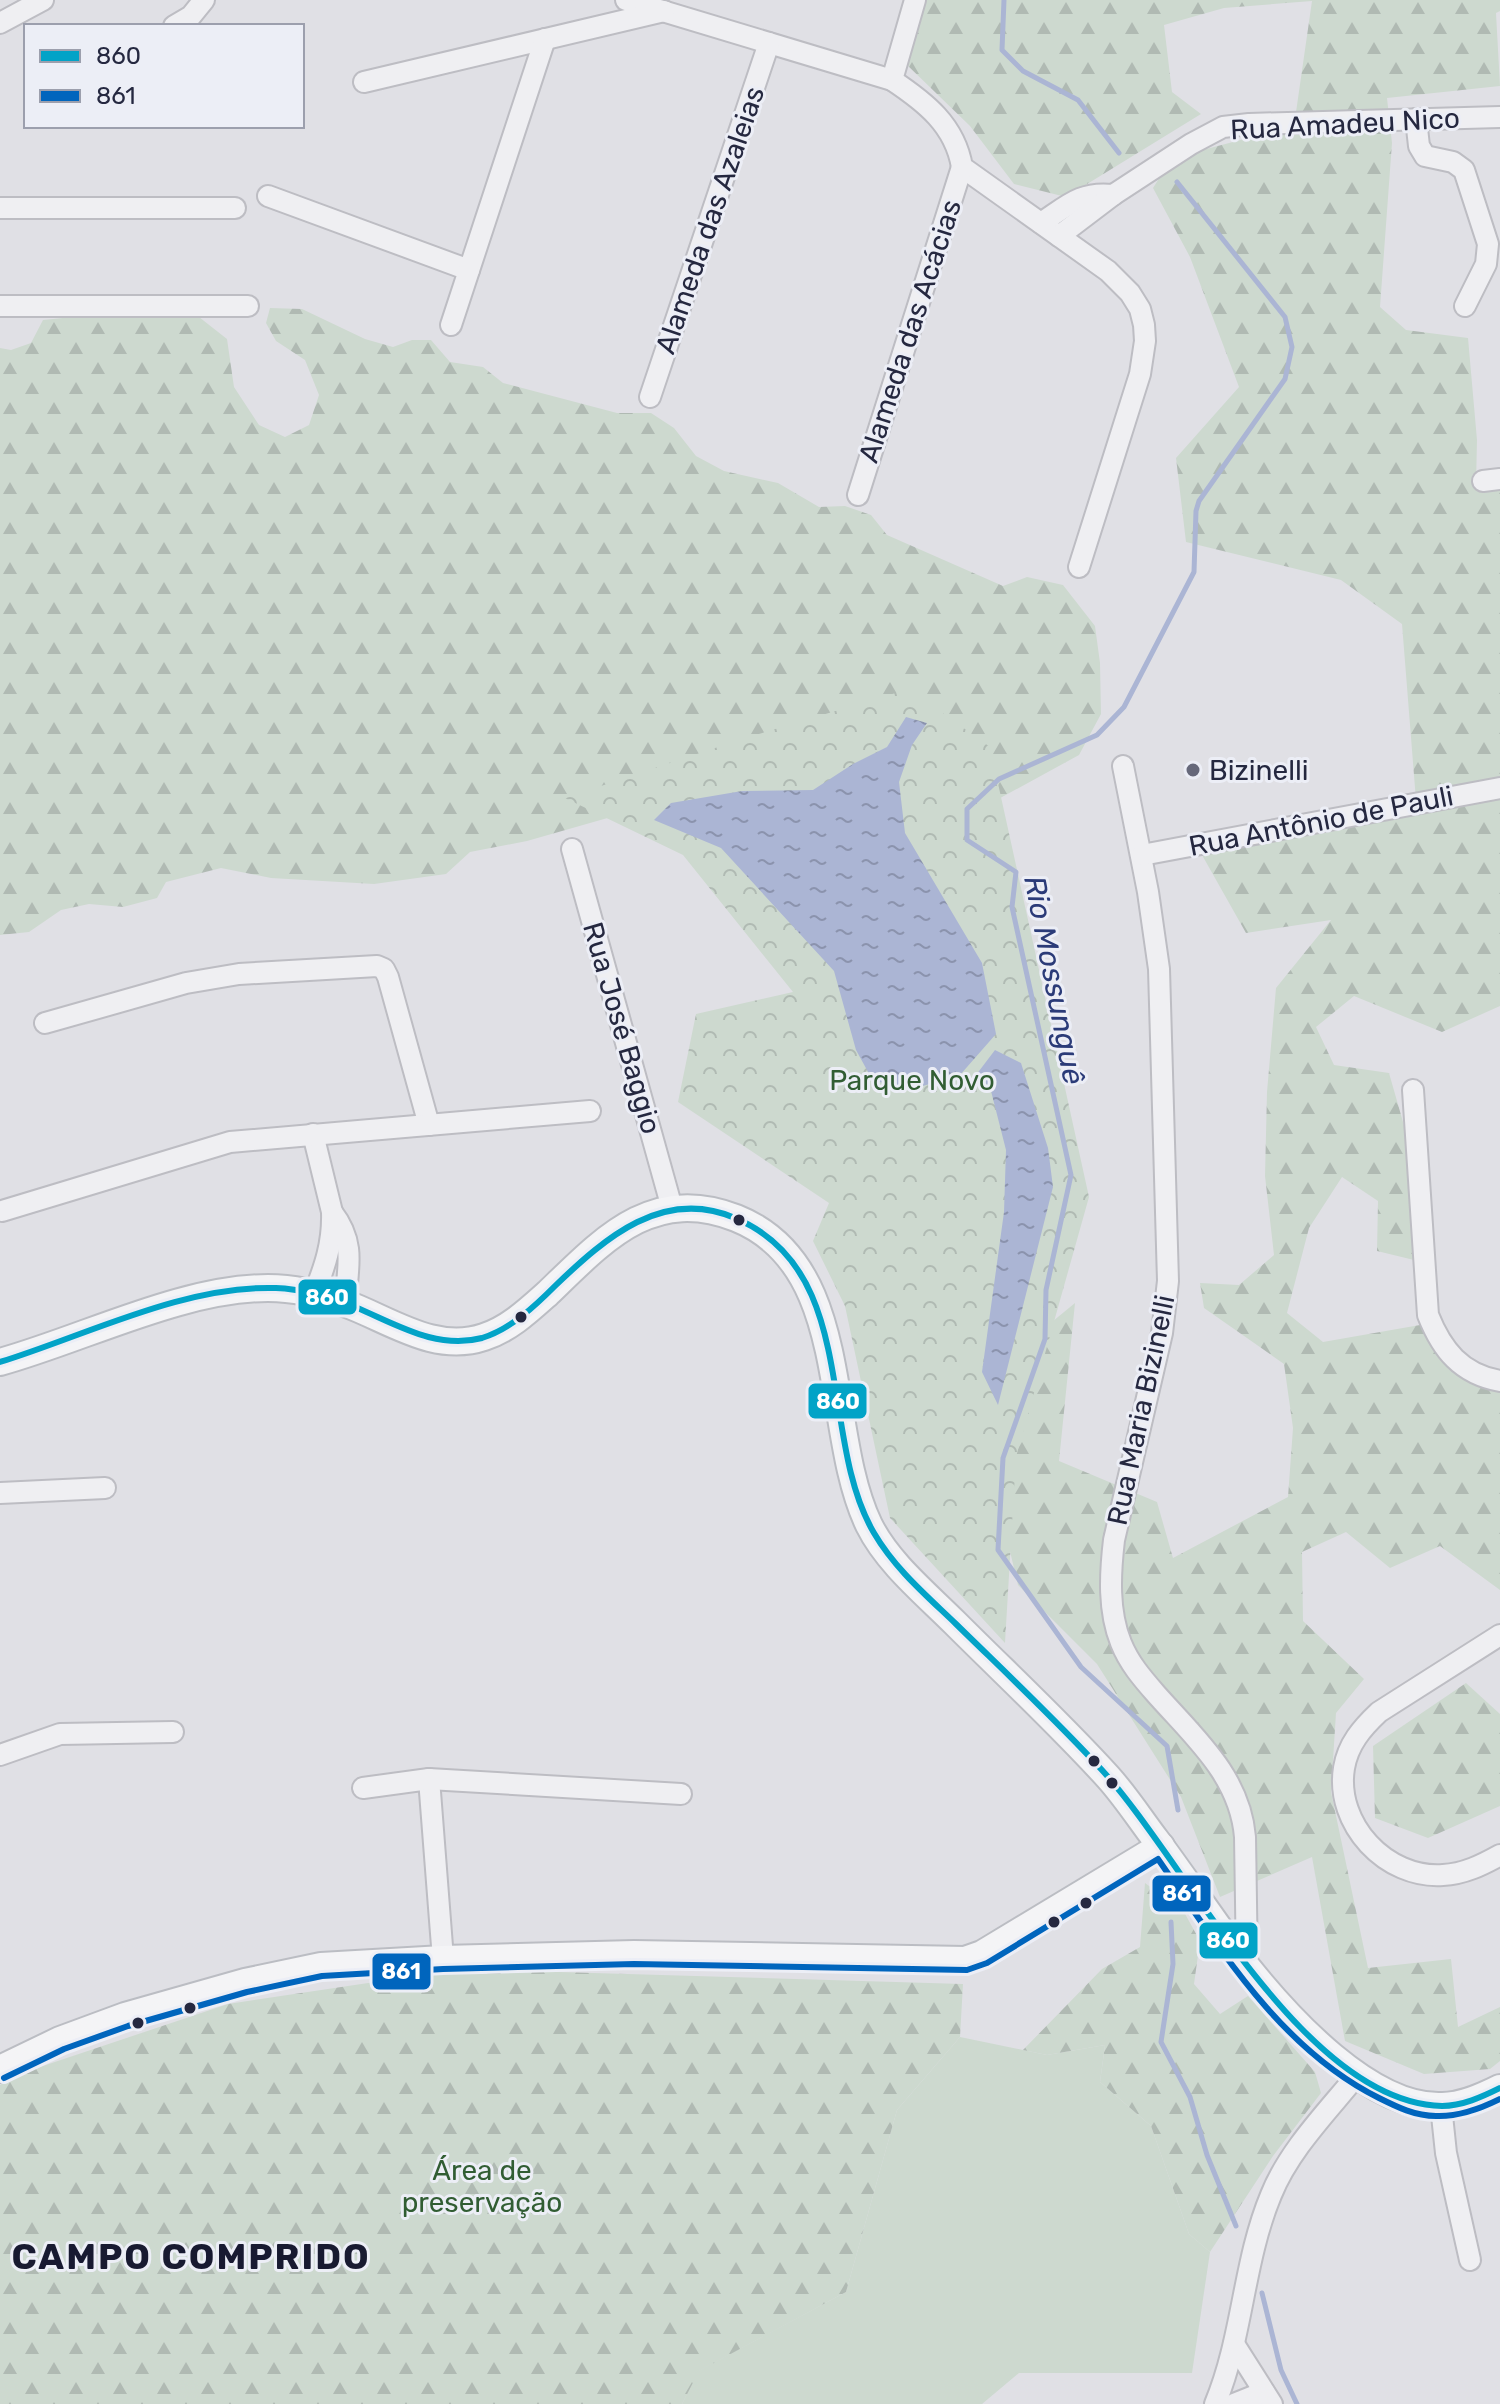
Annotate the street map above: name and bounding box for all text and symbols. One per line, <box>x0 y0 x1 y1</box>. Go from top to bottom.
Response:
legend <box>24 24 304 128</box>
text: 860 <box>96 42 141 70</box>
text: 861 <box>96 82 135 110</box>
street label: Alameda das Azaleias <box>649 82 771 358</box>
street label: Rua Amadeu Nico <box>1229 102 1461 146</box>
street label: Alameda das Acácias <box>852 195 968 467</box>
place label: Bizinelli <box>1209 754 1309 787</box>
marker: Bizinelli <box>1184 761 1202 779</box>
street label: Rua Antônio de Pauli <box>1186 779 1456 863</box>
water label: Rio Mossunguê <box>1016 872 1092 1088</box>
street label: Rua José Baggio <box>576 918 668 1138</box>
park label: Parque Novo <box>829 1064 995 1097</box>
unlabelled marker <box>731 1212 747 1228</box>
line badge: 860 <box>297 1278 358 1316</box>
text: 860 <box>305 1284 349 1311</box>
street label: Rua Maria Bizinelli <box>1100 1292 1182 1528</box>
unlabelled marker <box>513 1309 529 1325</box>
line badge: 860 <box>807 1382 868 1420</box>
text: 860 <box>816 1388 860 1415</box>
unlabelled marker <box>1086 1753 1102 1769</box>
unlabelled marker <box>1104 1775 1120 1791</box>
line badge: 861 <box>1151 1874 1212 1913</box>
text: 861 <box>1162 1880 1202 1907</box>
unlabelled marker <box>1078 1895 1094 1911</box>
unlabelled marker <box>1046 1914 1062 1930</box>
line badge: 860 <box>1198 1921 1259 1960</box>
text: 860 <box>1206 1927 1250 1954</box>
line badge: 861 <box>371 1952 432 1991</box>
text: 861 <box>381 1958 421 1985</box>
unlabelled marker <box>182 2000 198 2016</box>
unlabelled marker <box>130 2015 146 2031</box>
park label: Área de preservação <box>402 2154 562 2219</box>
district label: CAMPO COMPRIDO <box>11 2235 371 2278</box>

